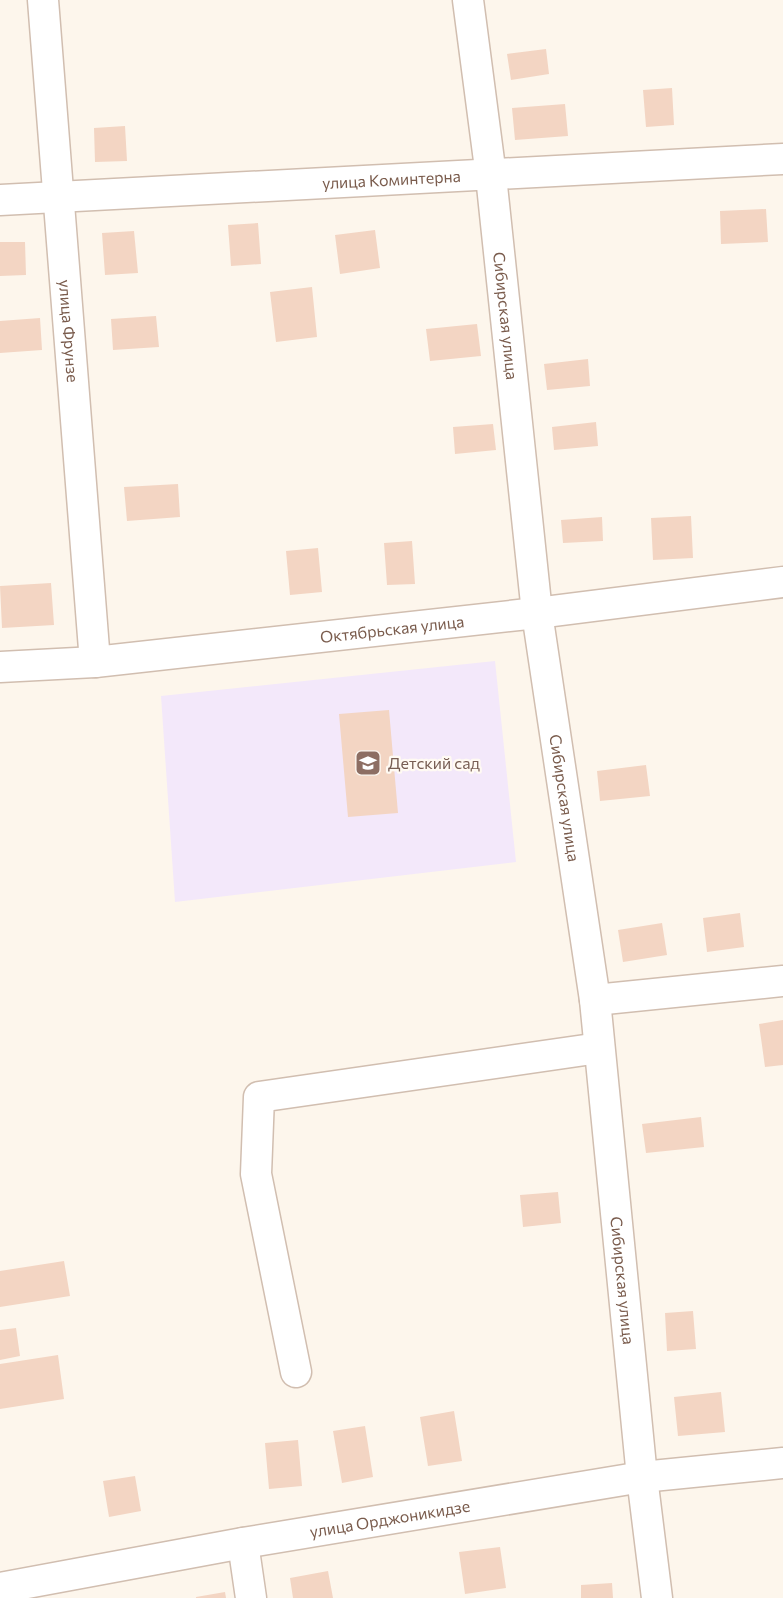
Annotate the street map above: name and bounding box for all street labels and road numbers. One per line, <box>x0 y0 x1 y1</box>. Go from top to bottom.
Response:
street label: улица Коминтерна <box>322 166 461 192</box>
street label: Сибирская улица <box>490 251 522 381</box>
street label: улица Фрунзе <box>56 279 83 383</box>
street label: Октябрьская улица <box>319 611 465 646</box>
street label: Сибирская улица <box>546 733 584 863</box>
street label: Сибирская улица <box>607 1215 639 1345</box>
street label: улица Орджоникидзе <box>308 1496 471 1541</box>

